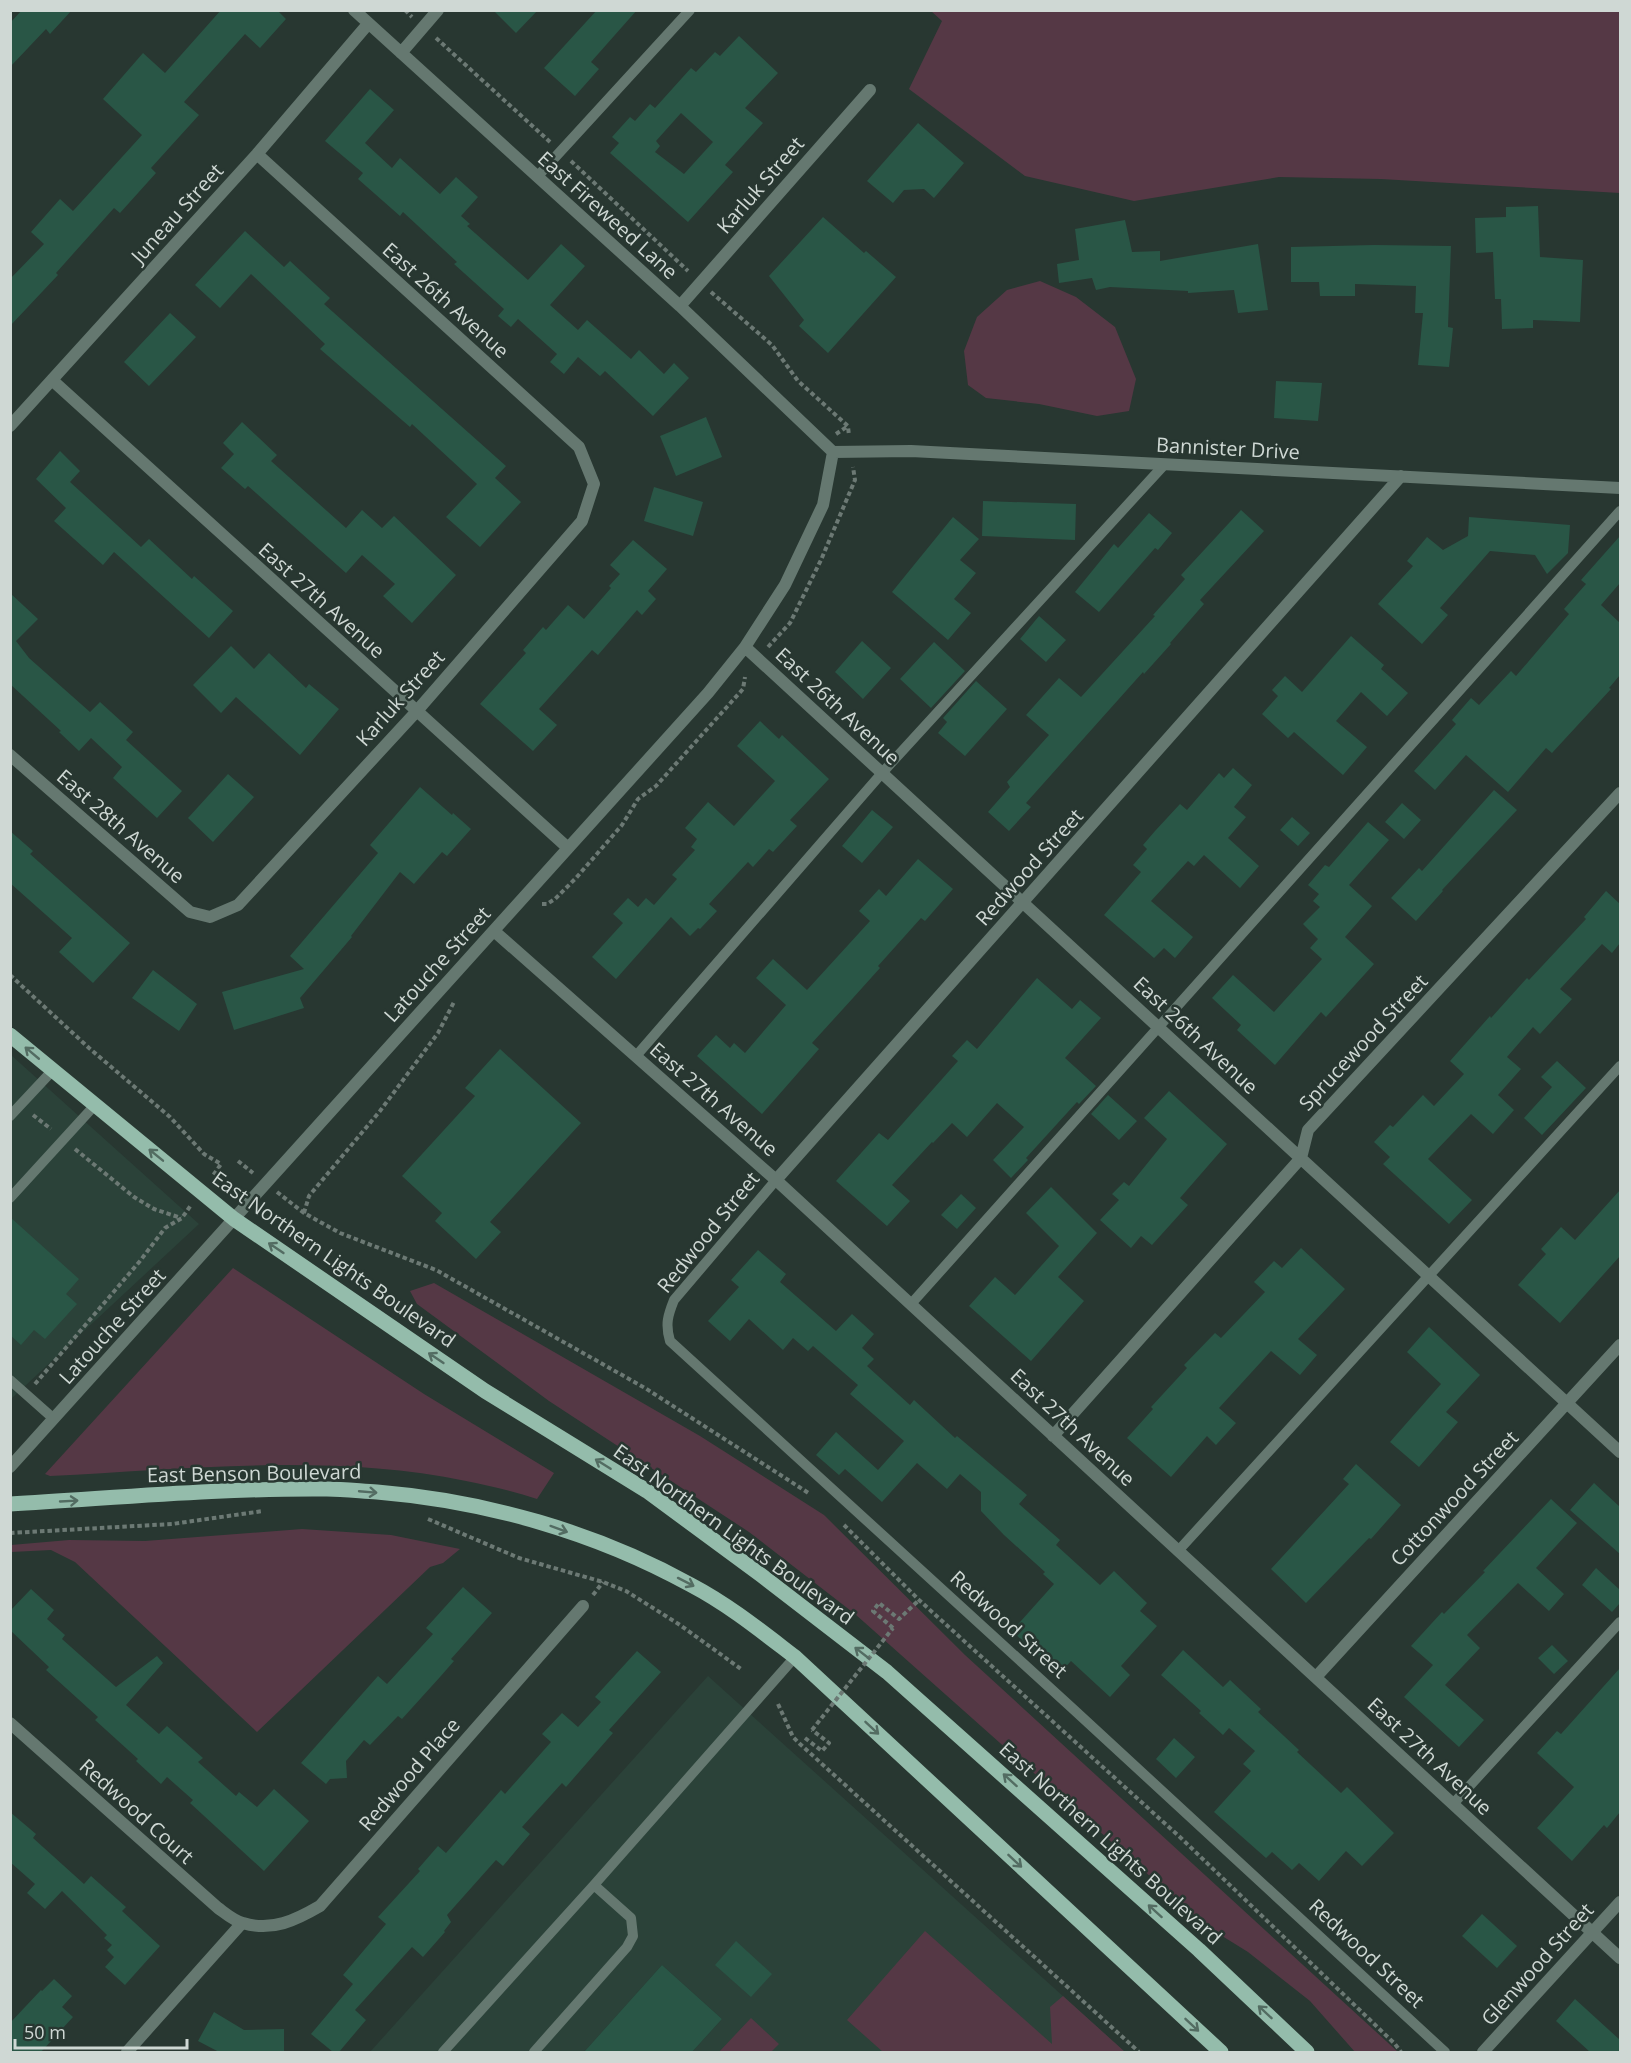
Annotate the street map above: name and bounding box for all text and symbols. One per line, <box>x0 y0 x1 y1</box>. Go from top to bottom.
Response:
street label: Karluk Street <box>710 131 810 239</box>
street label: East Fireweed Lane <box>532 145 684 285</box>
street label: Juneau Street <box>124 157 229 270</box>
street label: East 26th Avenue <box>377 236 515 364</box>
street label: Bannister Drive <box>1155 431 1301 465</box>
street label: East 27th Avenue <box>253 536 391 664</box>
street label: East 26th Avenue <box>770 641 906 771</box>
street label: Karluk Street <box>350 644 450 752</box>
street label: East 28th Avenue <box>51 763 191 889</box>
street label: Redwood Street <box>969 803 1089 931</box>
street label: Latouche Street <box>378 900 496 1028</box>
street label: Sprucewood Street <box>1293 968 1433 1116</box>
street label: East 26th Avenue <box>1128 970 1264 1100</box>
street label: East 27th Avenue <box>644 1036 784 1162</box>
one-way arrow <box>24 1046 40 1059</box>
one-way arrow <box>148 1148 164 1161</box>
street label: East Northern Lights Boulevard <box>207 1164 461 1354</box>
street label: Redwood Street <box>651 1166 765 1298</box>
one-way arrow <box>268 1242 284 1254</box>
street label: Latouche Street <box>53 1262 171 1390</box>
one-way arrow <box>429 1352 445 1364</box>
street label: East 27th Avenue <box>1005 1362 1141 1492</box>
street label: Cottonwood Street <box>1384 1424 1524 1572</box>
street label: East Northern Lights Boulevard <box>608 1438 860 1630</box>
street label: East Benson Boulevard <box>147 1458 361 1488</box>
one-way arrow <box>595 1458 612 1470</box>
one-way arrow <box>358 1486 378 1497</box>
one-way arrow <box>58 1495 78 1506</box>
one-way arrow <box>549 1524 568 1535</box>
street label: Redwood Street <box>945 1564 1073 1684</box>
one-way arrow <box>677 1576 694 1588</box>
one-way arrow <box>855 1647 871 1660</box>
street label: East 27th Avenue <box>1362 1691 1498 1821</box>
street label: Redwood Place <box>352 1712 466 1836</box>
one-way arrow <box>864 1721 879 1735</box>
street label: East Northern Lights Boulevard <box>994 1736 1228 1950</box>
street label: Redwood Court <box>74 1752 200 1870</box>
one-way arrow <box>1003 1773 1018 1787</box>
one-way arrow <box>1007 1854 1022 1868</box>
street label: Redwood Street <box>1303 1892 1431 2014</box>
street label: Glenwood Street <box>1475 1897 1599 2031</box>
one-way arrow <box>1148 1904 1163 1918</box>
one-way arrow <box>1258 2006 1273 2020</box>
scale bar <box>15 2012 188 2050</box>
one-way arrow <box>1184 2018 1199 2032</box>
text: 50 m <box>24 2020 66 2044</box>

